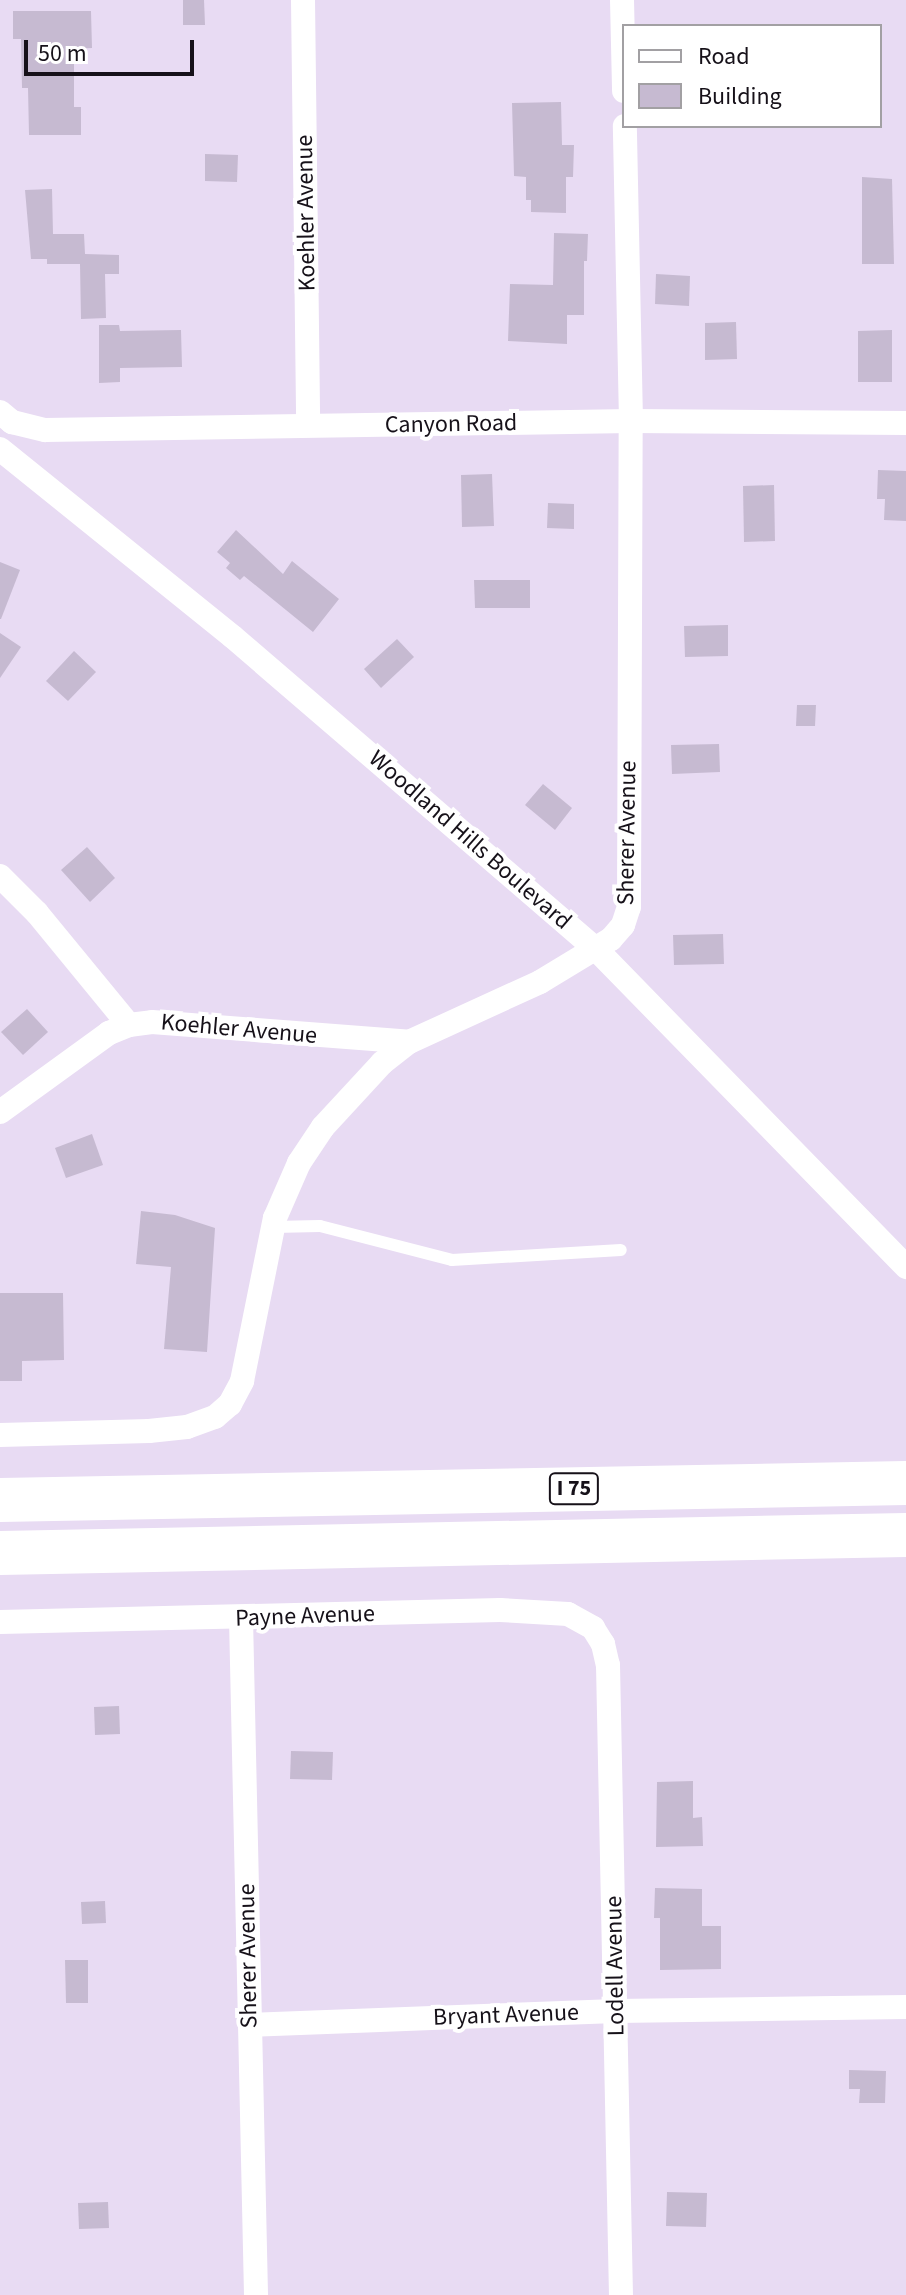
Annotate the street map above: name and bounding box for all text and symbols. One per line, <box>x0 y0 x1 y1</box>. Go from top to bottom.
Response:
scale bar <box>28 24 198 74</box>
legend <box>622 24 882 128</box>
text: 50 m <box>38 36 87 71</box>
text: Road <box>698 39 750 74</box>
text: Building <box>698 79 782 114</box>
street label: Koehler Avenue <box>290 134 322 292</box>
street label: Canyon Road <box>385 408 517 440</box>
street label: Woodland Hills Boulevard <box>363 744 577 936</box>
street label: Sherer Avenue <box>611 760 643 906</box>
street label: Koehler Avenue <box>160 1008 318 1050</box>
road number: I 75 <box>548 1471 600 1507</box>
street label: Payne Avenue <box>235 1599 375 1633</box>
street label: Sherer Avenue <box>232 1883 264 2029</box>
street label: Lodell Avenue <box>599 1895 631 2037</box>
street label: Bryant Avenue <box>433 1998 579 2032</box>

